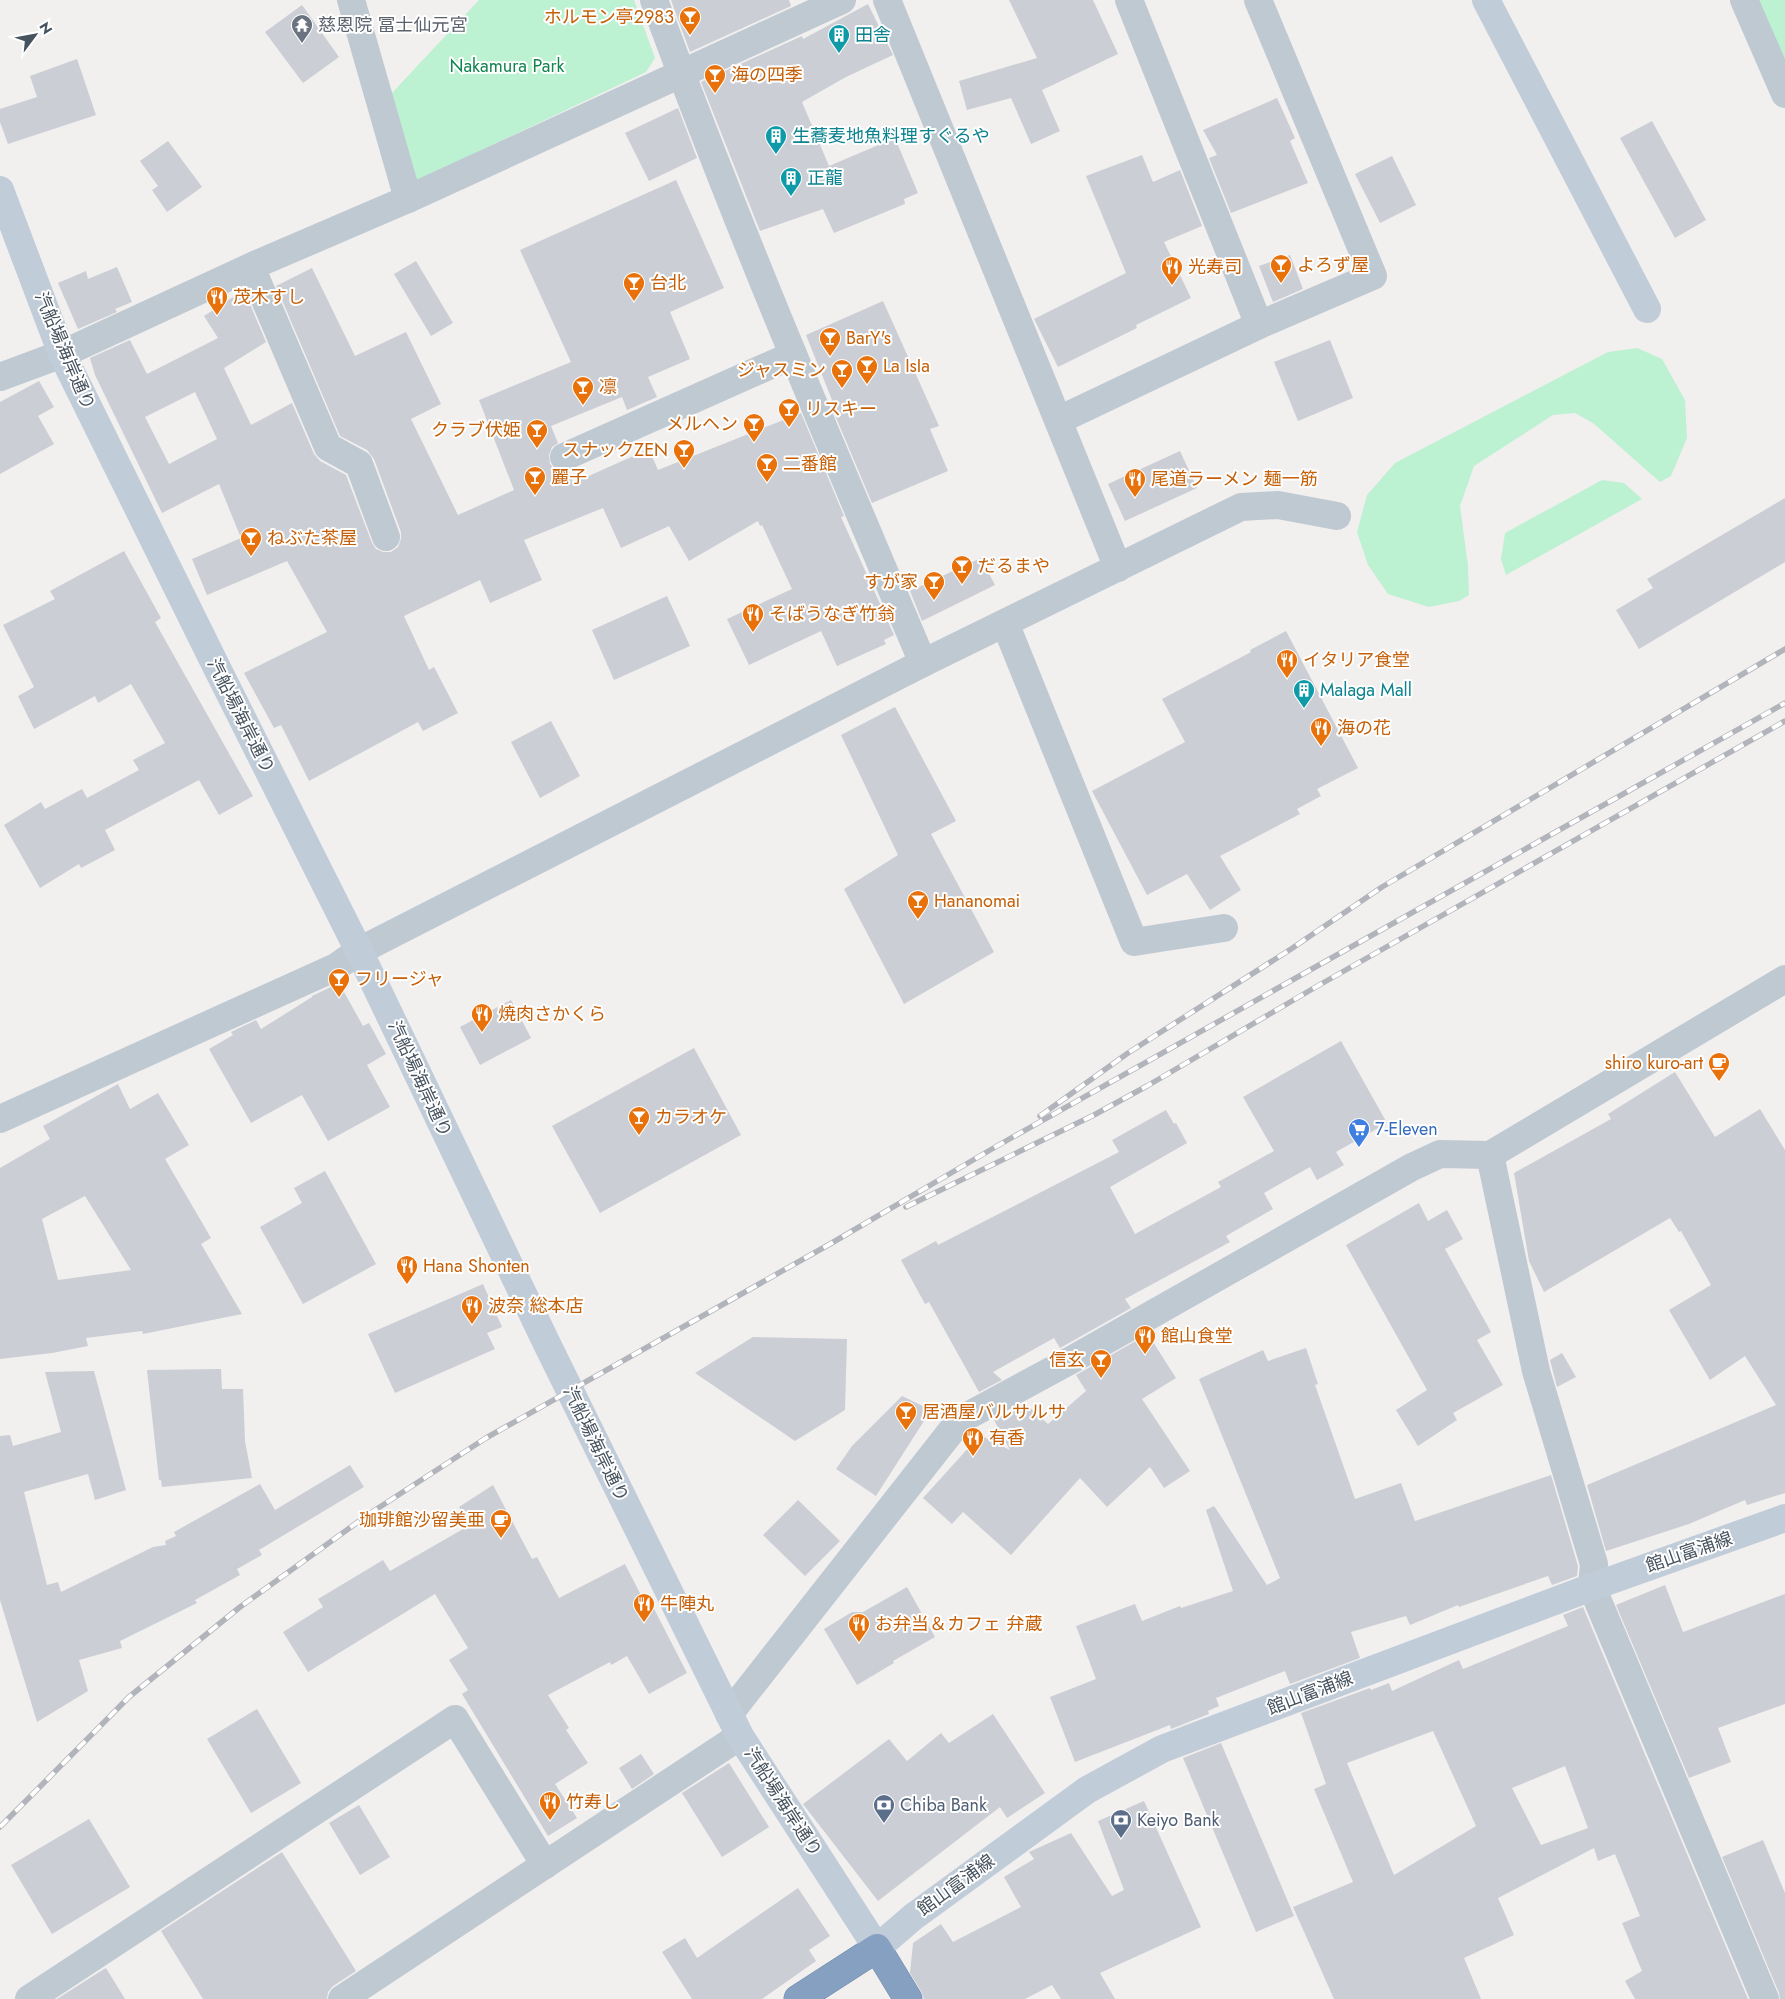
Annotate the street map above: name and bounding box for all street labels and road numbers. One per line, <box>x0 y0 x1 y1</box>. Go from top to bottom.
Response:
street label: 汽船場海岸通り <box>28 288 102 414</box>
street label: 汽船場海岸通り <box>201 654 281 778</box>
street label: 汽船場海岸通り <box>382 1016 458 1142</box>
street label: 汽船場海岸通り <box>557 1382 635 1506</box>
street label: 館山富浦線 <box>1642 1525 1736 1579</box>
street label: 館山富浦線 <box>1263 1665 1357 1721</box>
street label: 汽船場海岸通り <box>738 1742 828 1862</box>
street label: 館山富浦線 <box>912 1848 1000 1922</box>

